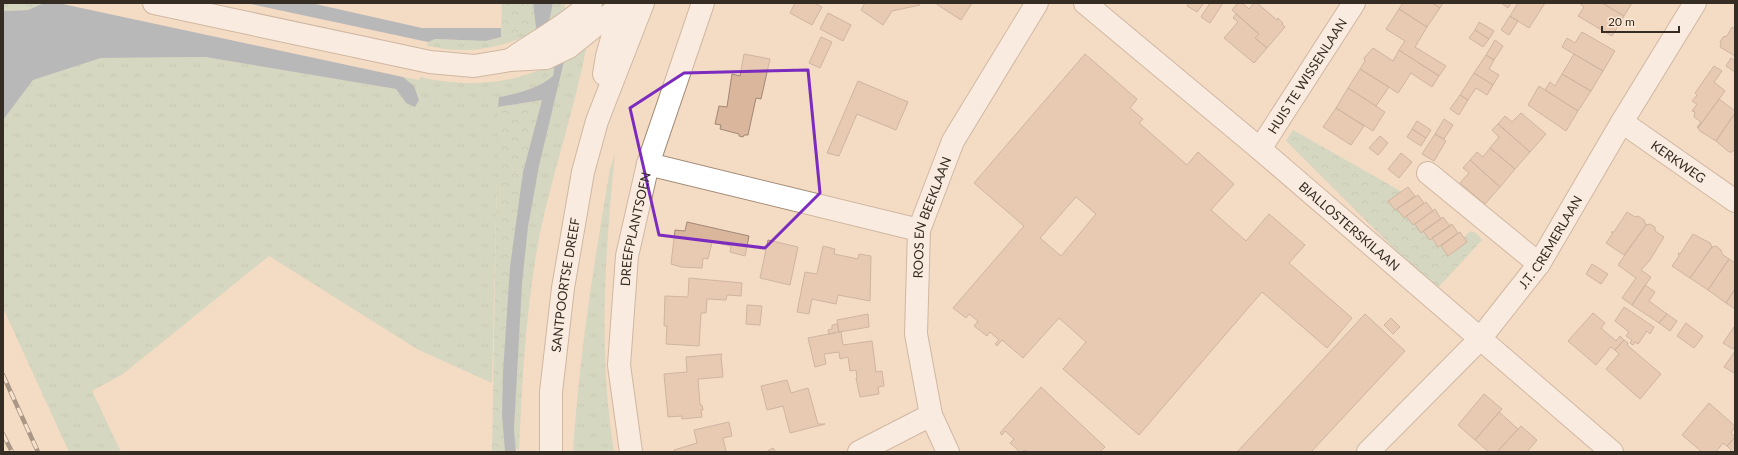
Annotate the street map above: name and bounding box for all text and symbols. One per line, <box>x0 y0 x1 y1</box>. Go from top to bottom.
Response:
scale bar <box>1602 8 1679 34</box>
text: 20 m <box>1608 14 1635 29</box>
street label: HUIS TE WISSENLAAN <box>1264 15 1350 137</box>
street label: KERKWEG <box>1648 137 1709 186</box>
street label: ROOS EN BEEKLAAN <box>910 154 954 279</box>
street label: DREEFPLANTSOEN <box>617 170 654 287</box>
street label: BIALLOSTERSKILAAN <box>1296 178 1403 274</box>
street label: J.T. CREMERLAAN <box>1515 193 1585 292</box>
street label: SANTPOORTSE DREEF <box>548 216 583 353</box>

